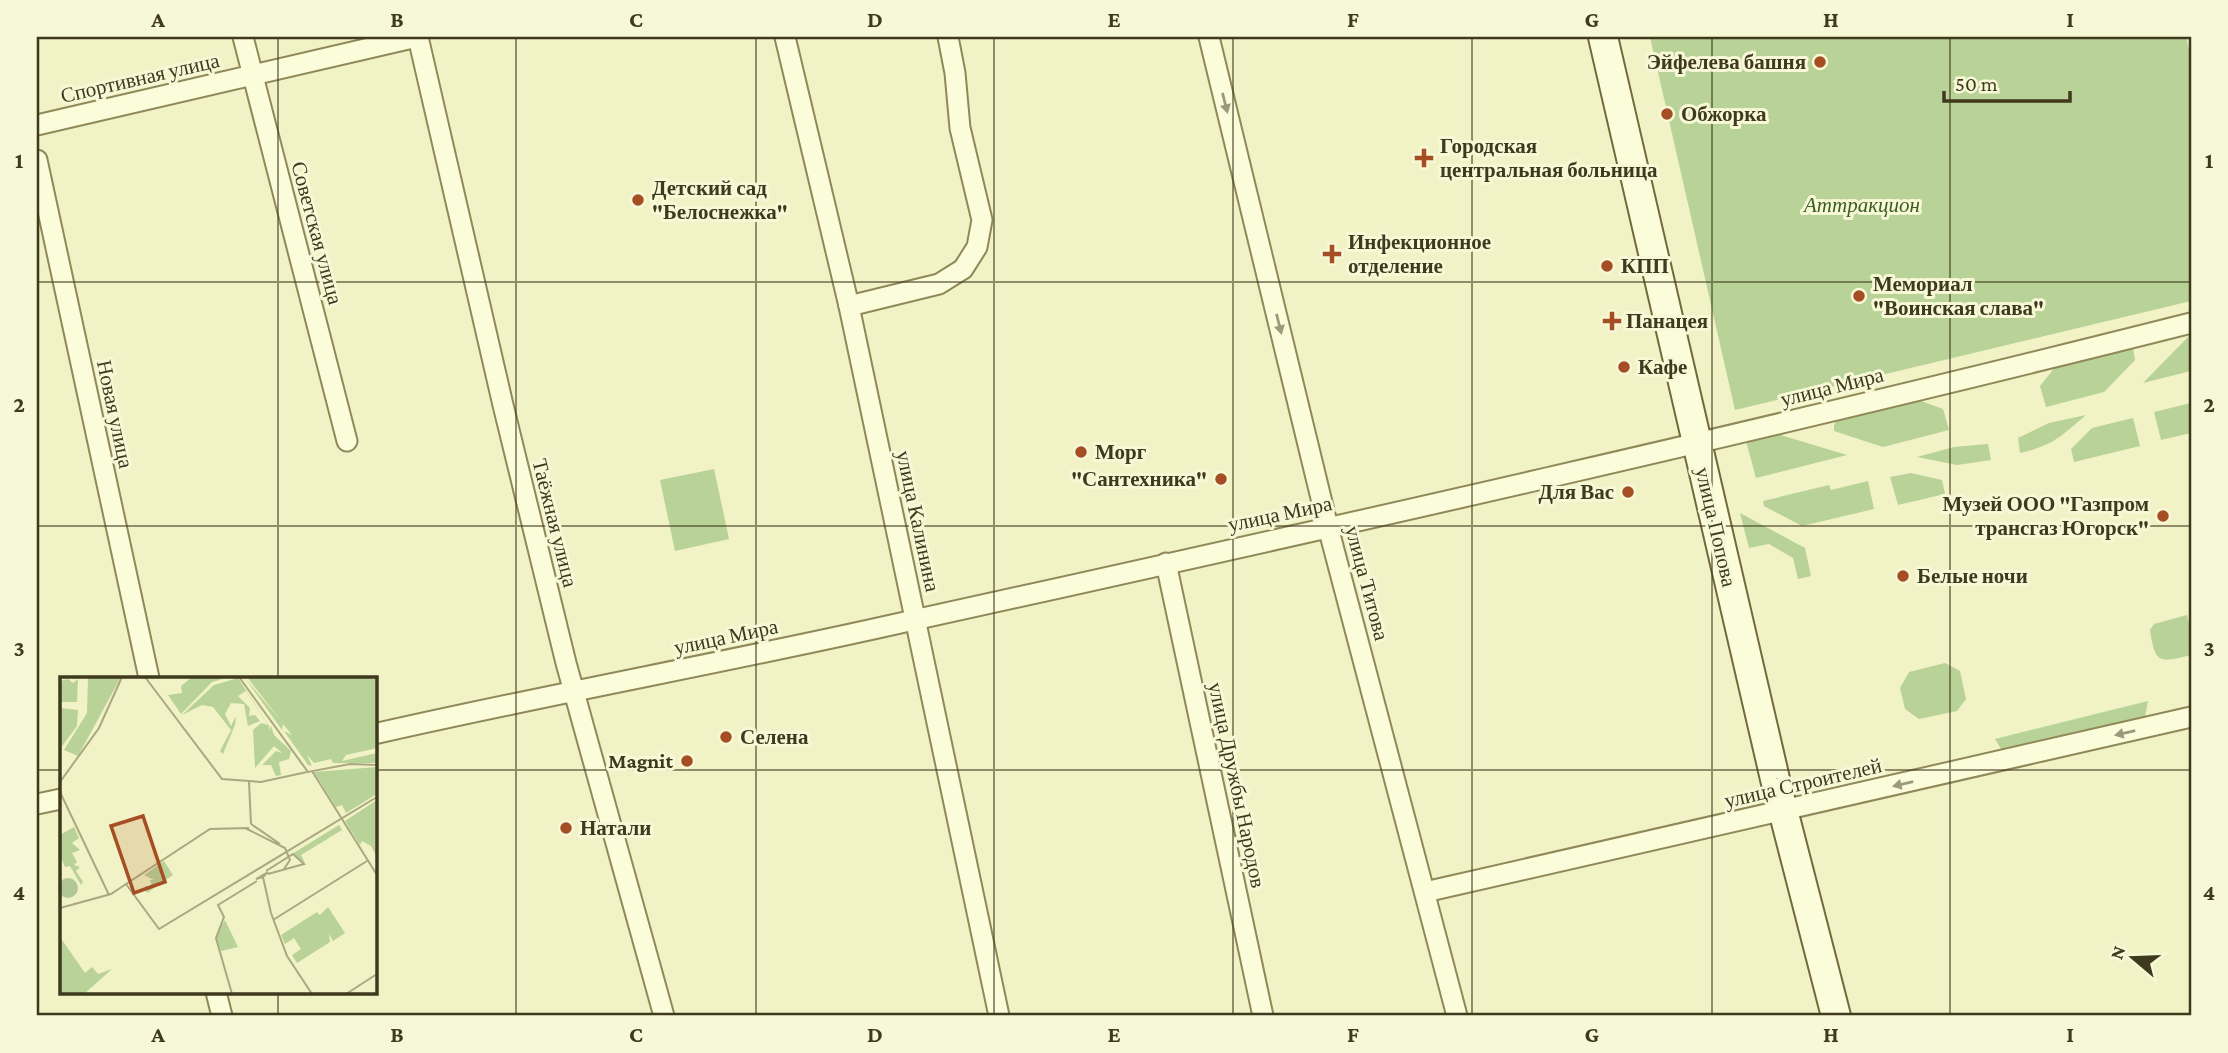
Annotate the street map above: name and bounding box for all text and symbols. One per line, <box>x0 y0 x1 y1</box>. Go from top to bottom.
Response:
text: A <box>150 6 165 32</box>
text: B <box>390 6 404 32</box>
text: C <box>629 6 643 32</box>
text: D <box>867 6 883 32</box>
text: E <box>1107 6 1121 32</box>
text: F <box>1347 6 1359 32</box>
text: G <box>1585 6 1600 32</box>
text: H <box>1823 6 1839 32</box>
text: I <box>2066 6 2074 32</box>
street label: Спортивная улица <box>58 48 222 108</box>
place label: Эйфелева башня <box>1647 50 1806 74</box>
marker: Эйфелева башня <box>1812 54 1828 70</box>
scale bar <box>1944 60 2070 104</box>
text: 50 m <box>1955 72 1998 96</box>
one-way arrow <box>1220 92 1231 114</box>
place label: Обжорка <box>1681 102 1767 126</box>
marker: Обжорка <box>1659 106 1675 122</box>
place label: Городская центральная больница <box>1440 134 1658 182</box>
text: 1 <box>15 147 24 173</box>
text: 1 <box>2205 147 2214 173</box>
marker: Городская центральная больница <box>1414 148 1434 168</box>
street label: Советская улица <box>286 159 348 308</box>
place label: Детский сад "Белоснежка" <box>652 176 788 224</box>
marker: Детский сад "Белоснежка" <box>630 192 646 208</box>
park label: Аттракцион <box>1802 193 1920 217</box>
place label: Инфекционное отделение <box>1348 230 1491 278</box>
marker: Инфекционное отделение <box>1322 244 1342 264</box>
place label: КПП <box>1621 254 1669 278</box>
marker: КПП <box>1599 258 1615 274</box>
place label: Мемориал "Воинская слава" <box>1873 272 2044 320</box>
marker: Мемориал "Воинская слава" <box>1851 288 1867 304</box>
place label: Панацея <box>1626 309 1708 333</box>
one-way arrow <box>1274 313 1285 335</box>
marker: Панацея <box>1604 313 1620 329</box>
place label: Кафе <box>1638 355 1687 379</box>
street label: Новая улица <box>92 358 138 471</box>
marker: Кафе <box>1616 359 1632 375</box>
street label: улица Мира <box>1778 362 1887 411</box>
text: 2 <box>13 391 25 417</box>
text: 2 <box>2203 391 2215 417</box>
place label: Морг <box>1095 440 1146 464</box>
marker: Морг <box>1073 444 1089 460</box>
street label: улица Калинина <box>891 448 945 594</box>
street label: Таёжная улица <box>527 456 583 590</box>
street label: улица Попова <box>1691 465 1742 590</box>
place label: "Сантехника" <box>1071 467 1207 491</box>
marker: "Сантехника" <box>1213 471 1229 487</box>
place label: Для Вас <box>1539 480 1614 504</box>
marker: Для Вас <box>1620 484 1636 500</box>
street label: улица Мира <box>1226 491 1335 537</box>
place label: Музей ООО "Газпром трансгаз Югорск" <box>1942 492 2149 540</box>
marker: Музей ООО "Газпром трансгаз Югорск" <box>2155 508 2171 524</box>
street label: улица Титова <box>1340 523 1394 644</box>
place label: Белые ночи <box>1917 564 2028 588</box>
marker: Белые ночи <box>1895 568 1911 584</box>
street label: улица Мира <box>672 614 781 660</box>
text: 3 <box>13 635 25 661</box>
text: 3 <box>2203 635 2215 661</box>
inset map <box>60 677 376 993</box>
street label: улица Дружбы Народов <box>1203 680 1271 890</box>
place label: Селена <box>740 725 809 749</box>
one-way arrow <box>2114 727 2136 738</box>
marker: Селена <box>718 729 734 745</box>
place label: Magnit <box>608 749 673 773</box>
marker: Magnit <box>679 753 695 769</box>
street label: улица Строителей <box>1722 753 1884 813</box>
one-way arrow <box>1892 779 1914 790</box>
place label: Натали <box>580 816 651 840</box>
marker: Натали <box>558 820 574 836</box>
text: 4 <box>13 879 25 905</box>
text: 4 <box>2203 879 2215 905</box>
north arrow <box>2098 923 2168 993</box>
text: N <box>2105 943 2129 962</box>
text: A <box>150 1021 165 1047</box>
text: B <box>390 1021 404 1047</box>
text: C <box>629 1021 643 1047</box>
text: D <box>867 1021 883 1047</box>
text: E <box>1107 1021 1121 1047</box>
text: F <box>1347 1021 1359 1047</box>
text: G <box>1585 1021 1600 1047</box>
text: H <box>1823 1021 1839 1047</box>
text: I <box>2066 1021 2074 1047</box>

